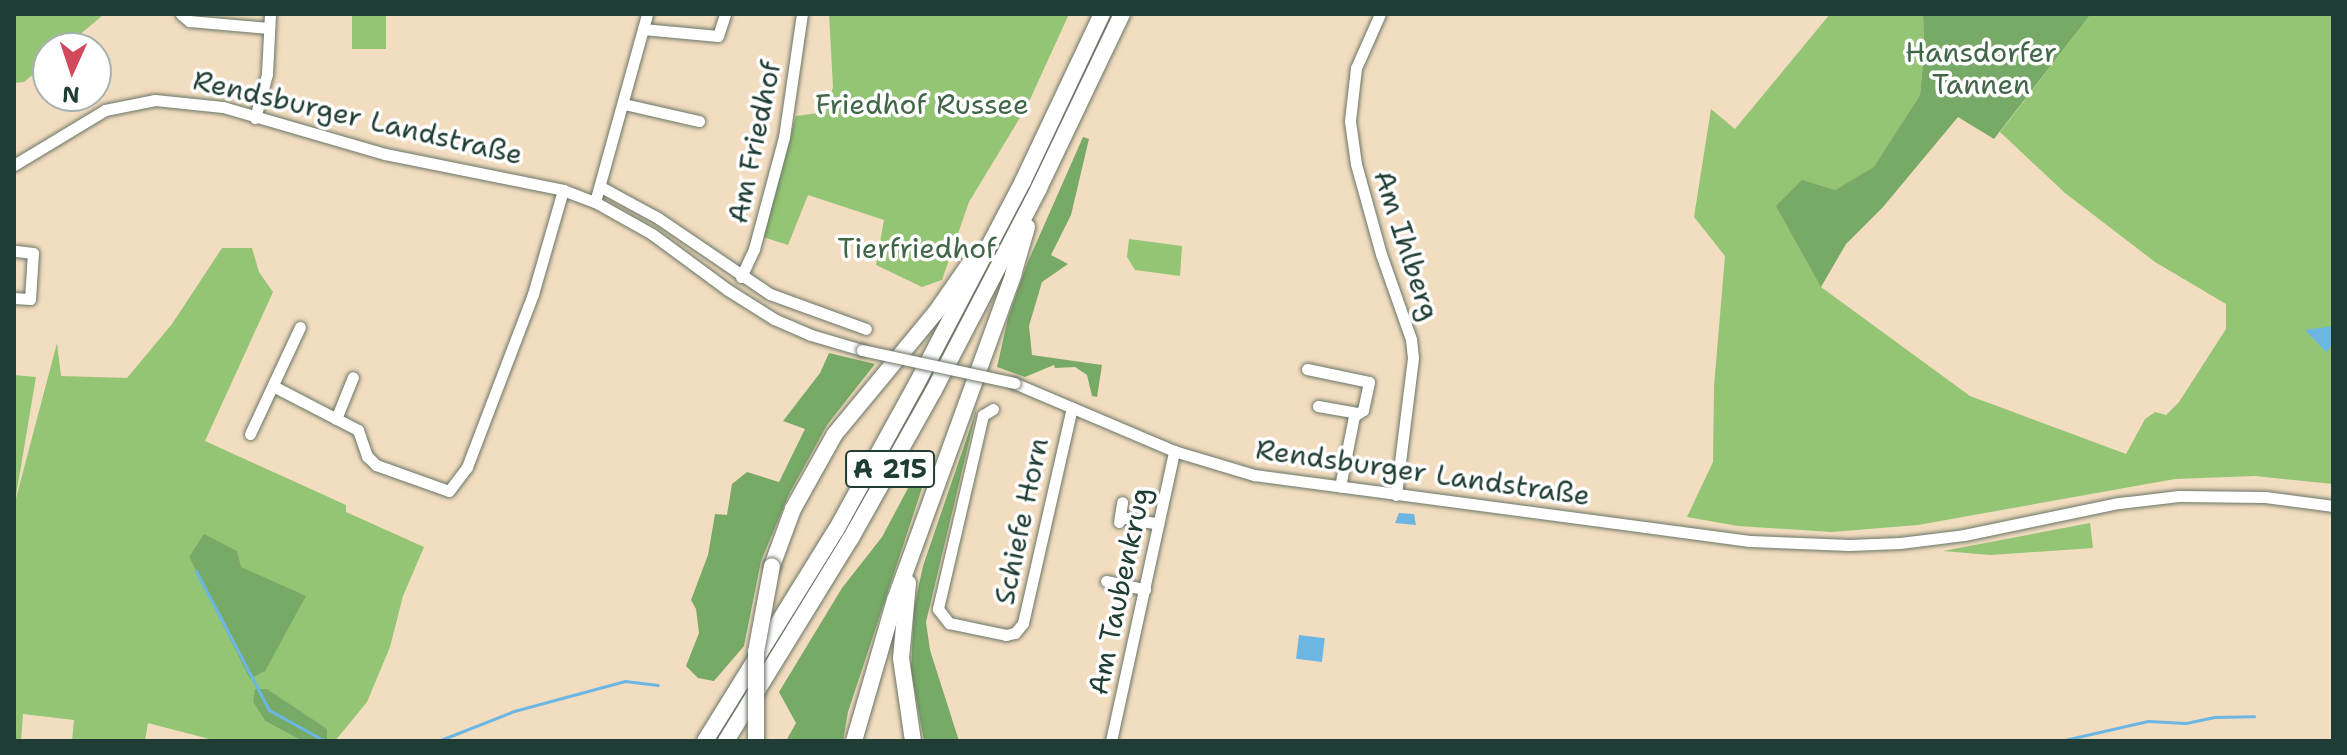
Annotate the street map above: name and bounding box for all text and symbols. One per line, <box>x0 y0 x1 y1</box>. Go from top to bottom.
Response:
north arrow <box>32 32 112 112</box>
park label: Hansdorfer Tannen <box>1905 35 2057 101</box>
street label: Am Friedhof <box>720 58 788 226</box>
street label: Rendsburger Landstraße <box>190 63 526 171</box>
text: N <box>61 80 80 109</box>
park label: Friedhof Russee <box>815 87 1029 121</box>
street label: Am Ihlberg <box>1367 166 1447 324</box>
park label: Tierfriedhof <box>838 231 996 265</box>
street label: Rendsburger Landstraße <box>1254 432 1592 512</box>
street label: Schiefe Horn <box>987 435 1055 607</box>
road number: A 215 <box>844 447 936 491</box>
street label: Am Taubenkrug <box>1081 484 1157 698</box>

